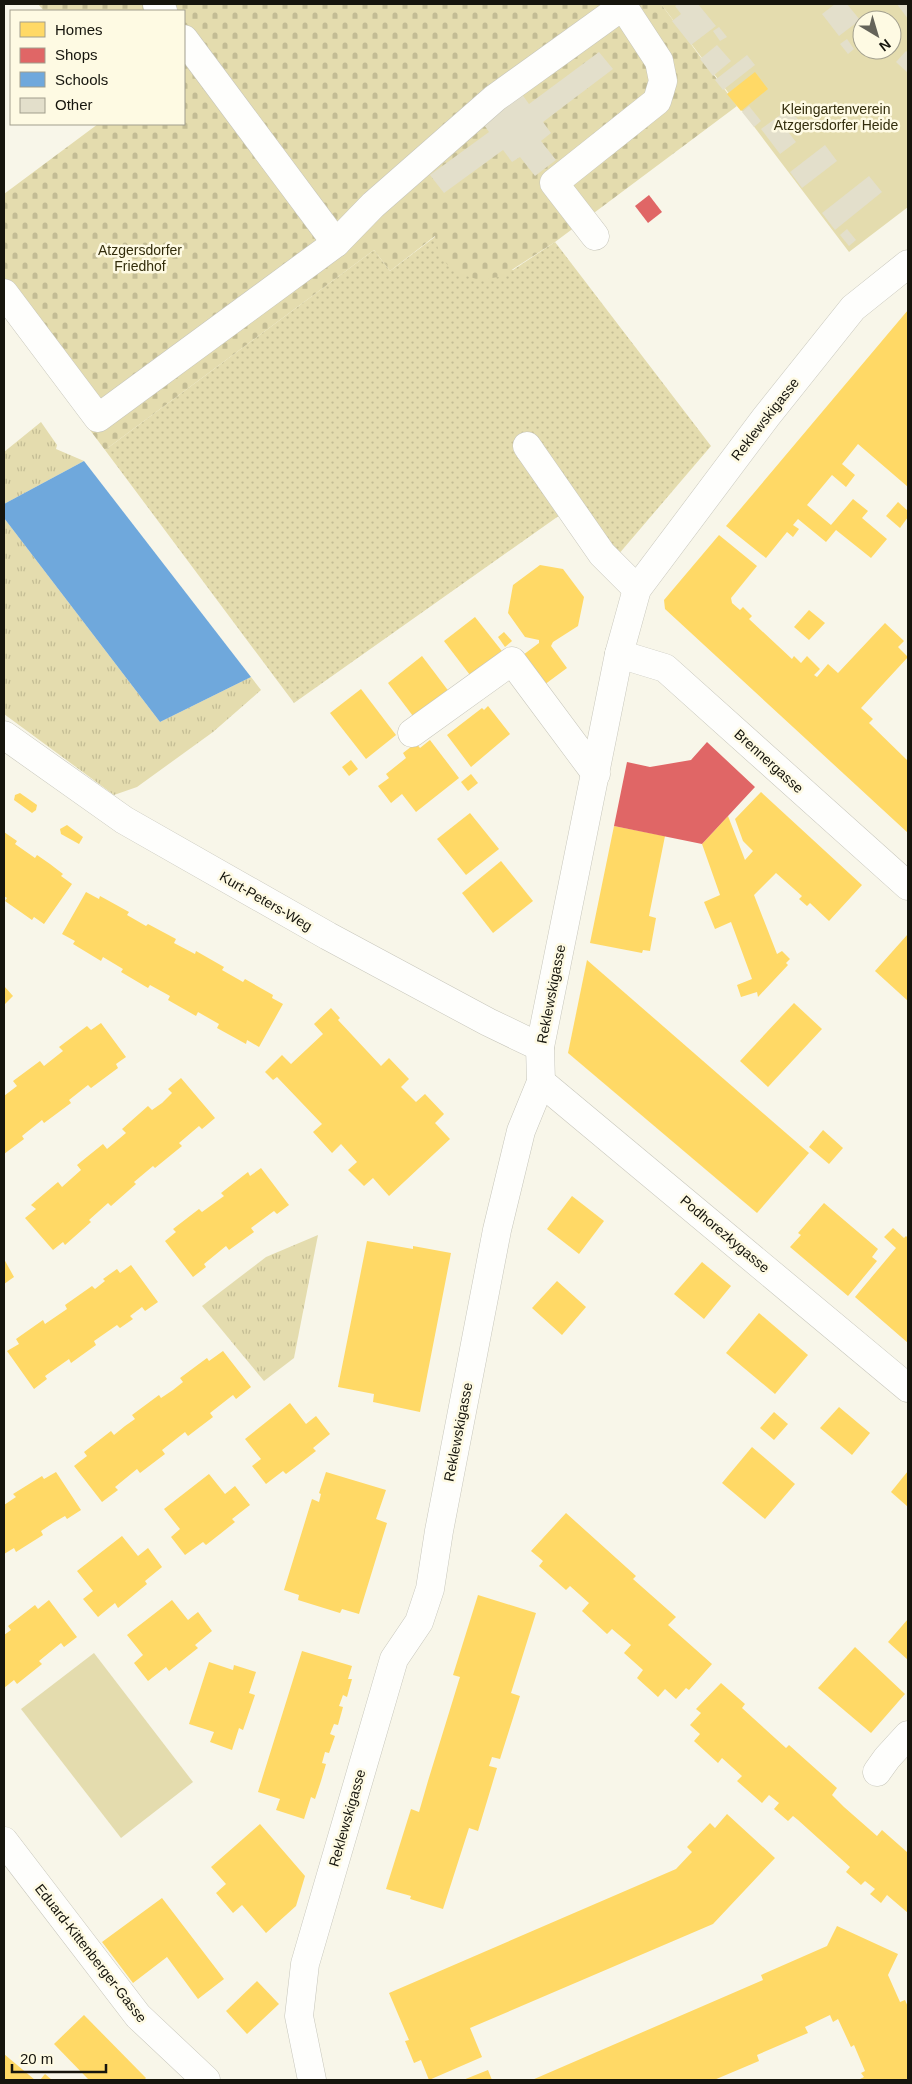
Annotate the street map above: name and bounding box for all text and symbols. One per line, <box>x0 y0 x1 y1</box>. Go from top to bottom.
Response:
legend <box>10 10 185 125</box>
north arrow <box>852 10 902 60</box>
text: Homes <box>55 21 103 38</box>
text: N <box>876 36 894 55</box>
text: Shops <box>55 46 98 63</box>
text: Schools <box>55 71 108 88</box>
text: Other <box>55 96 93 113</box>
park label: Kleingartenverein Atzgersdorfer Heide <box>774 101 898 133</box>
park label: Atzgersdorfer Friedhof <box>98 242 182 274</box>
street label: Reklewskigasse <box>728 374 802 463</box>
street label: Brennergasse <box>731 726 807 796</box>
street label: Kurt-Peters-Weg <box>217 868 315 934</box>
street label: Reklewskigasse <box>534 943 568 1045</box>
street label: Podhorezkygasse <box>677 1192 773 1276</box>
street label: Reklewskigasse <box>441 1381 475 1483</box>
street label: Reklewskigasse <box>325 1767 369 1868</box>
street label: Eduard-Kittenberger-Gasse <box>32 1881 150 2026</box>
scale bar <box>12 2042 106 2074</box>
text: 20 m <box>20 2050 53 2067</box>

